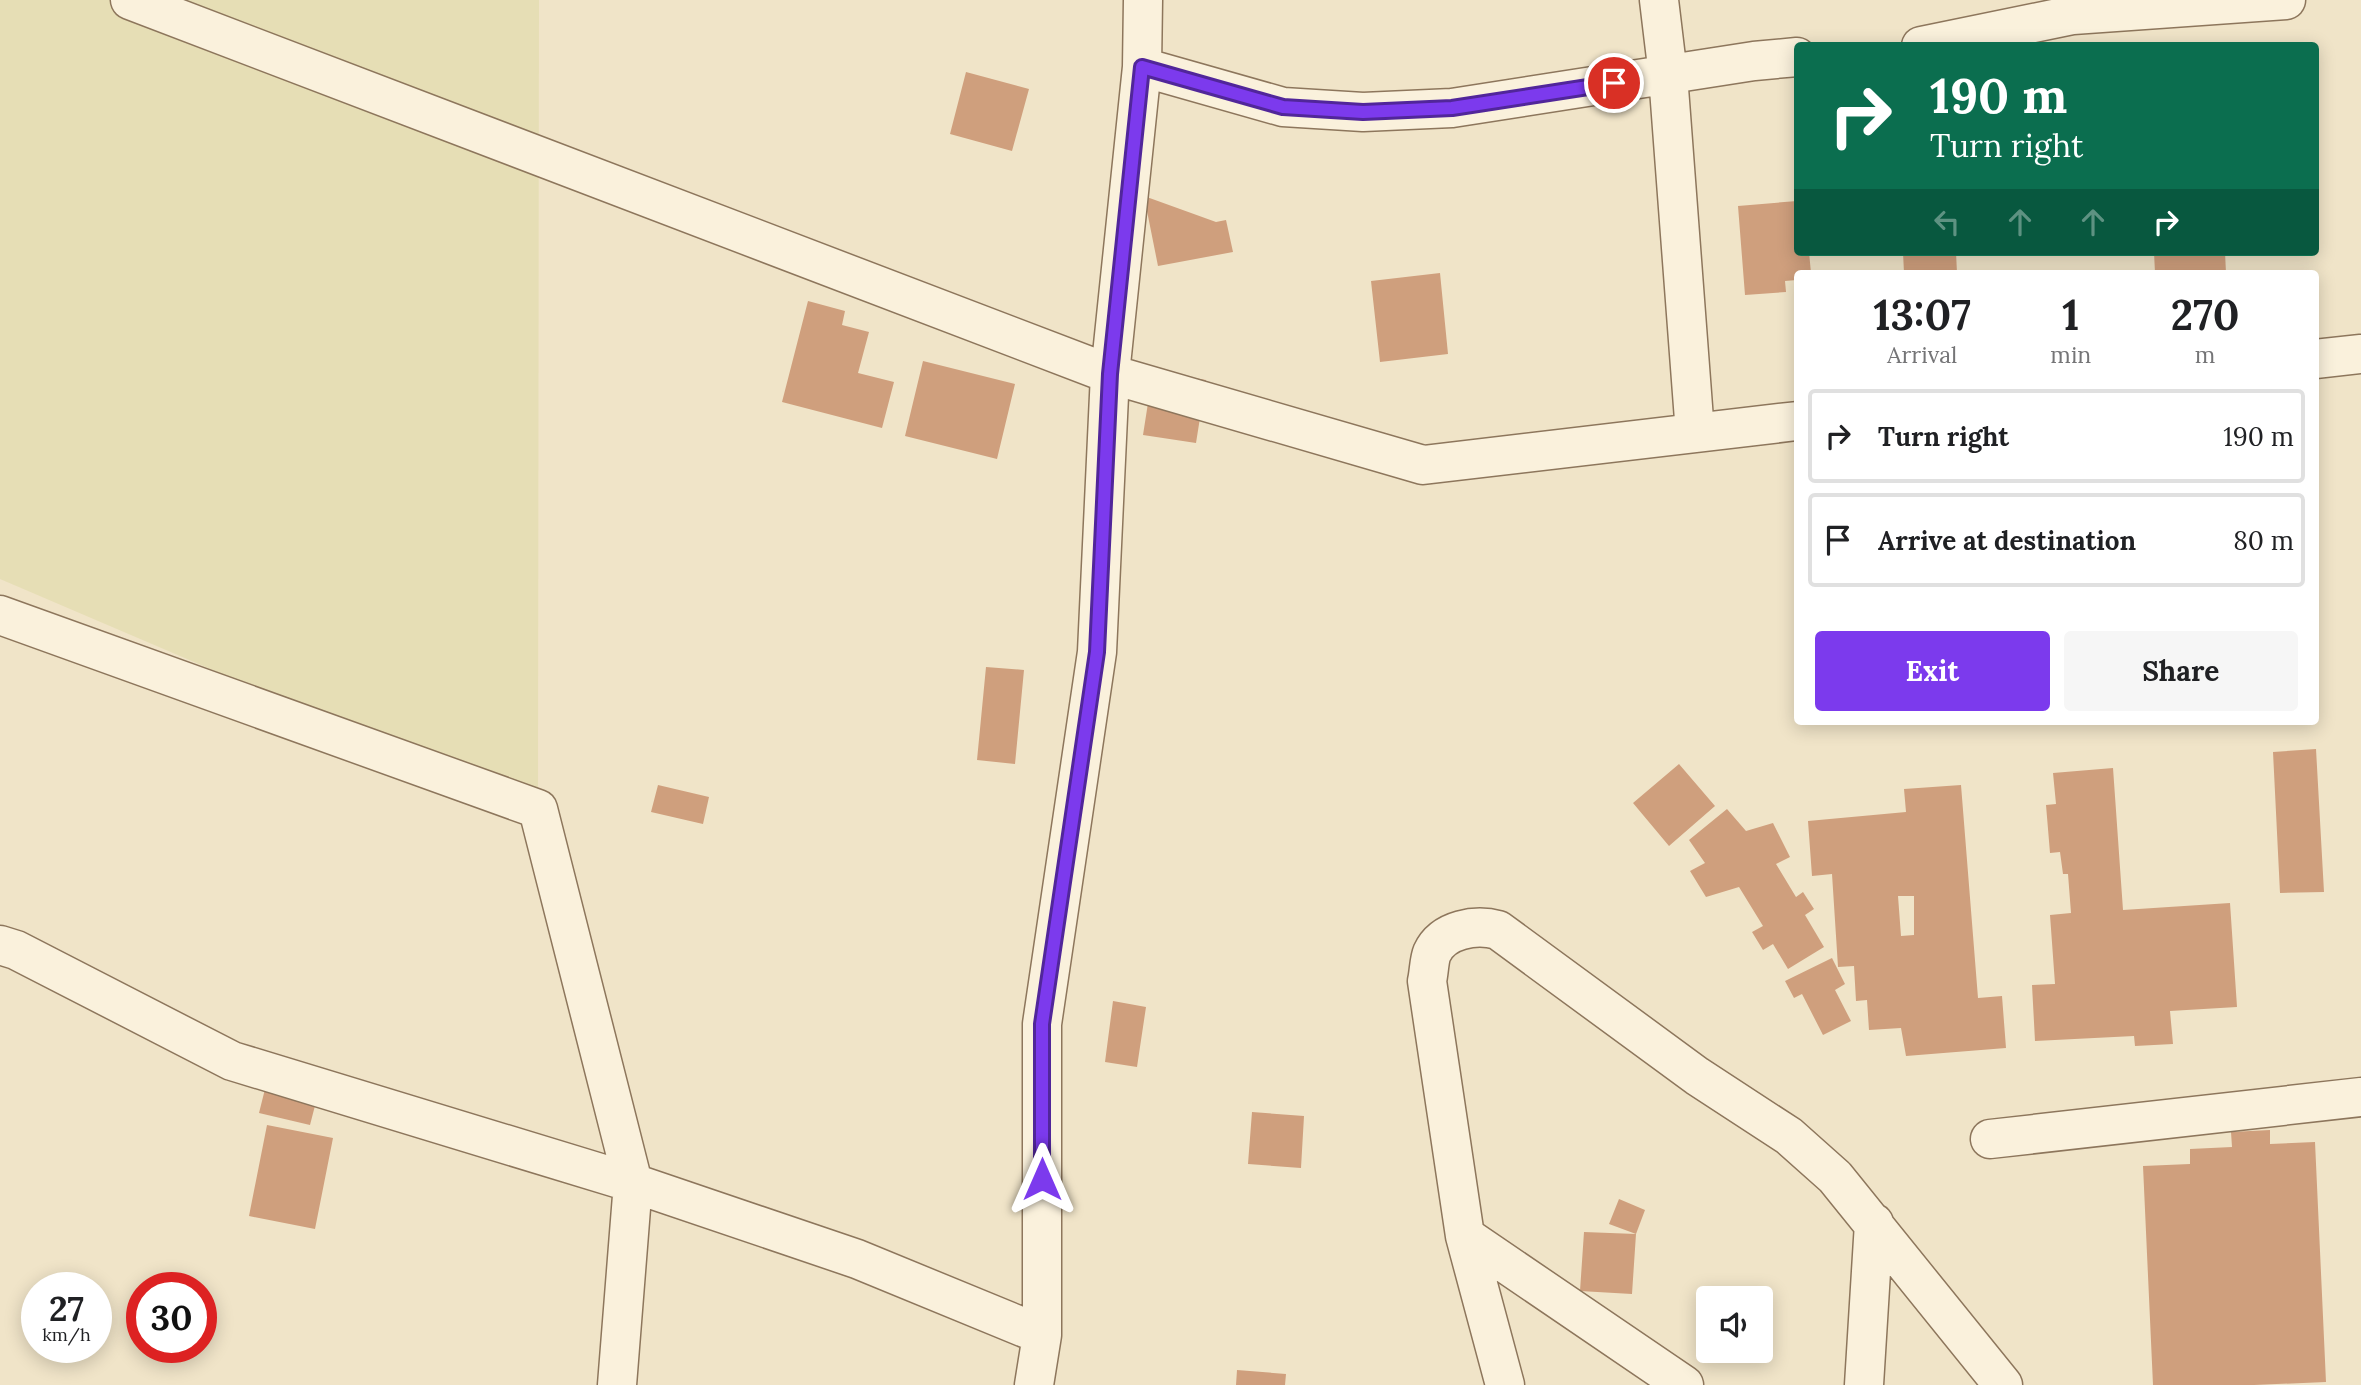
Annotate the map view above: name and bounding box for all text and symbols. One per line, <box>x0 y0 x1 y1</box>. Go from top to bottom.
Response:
pin <box>1584 53 1644 113</box>
icon: arrive <box>1595 64 1633 102</box>
text: 190 m <box>1930 64 2067 126</box>
icon: right <box>1815 70 1906 161</box>
text: Turn right <box>1930 125 2083 166</box>
icon: left <box>1928 203 1966 241</box>
icon: ahead <box>2001 203 2039 241</box>
icon: ahead <box>2074 203 2112 241</box>
icon: right <box>2147 203 2185 241</box>
text: 13:07 <box>1873 288 1971 342</box>
text: 1 <box>2062 288 2079 342</box>
text: 270 <box>2171 288 2240 342</box>
text: Arrival <box>1887 340 1957 369</box>
text: min <box>2050 340 2091 369</box>
text: m <box>2195 340 2215 369</box>
icon: right <box>1819 417 1857 455</box>
text: Turn right <box>1878 420 2009 453</box>
text: 190 m <box>2223 420 2294 453</box>
icon: arrive <box>1819 521 1857 559</box>
text: Arrive at destination <box>1878 524 2136 557</box>
text: 80 m <box>2233 524 2294 557</box>
button: Exit <box>1815 631 2050 711</box>
button: Share <box>2064 631 2298 711</box>
position arrow <box>1005 1142 1079 1216</box>
speed limit sign: 30 <box>126 1272 217 1363</box>
text: 27 <box>49 1286 84 1331</box>
map controls <box>1696 1286 1773 1363</box>
button: sound <box>1696 1286 1773 1363</box>
text: km/h <box>42 1323 91 1346</box>

